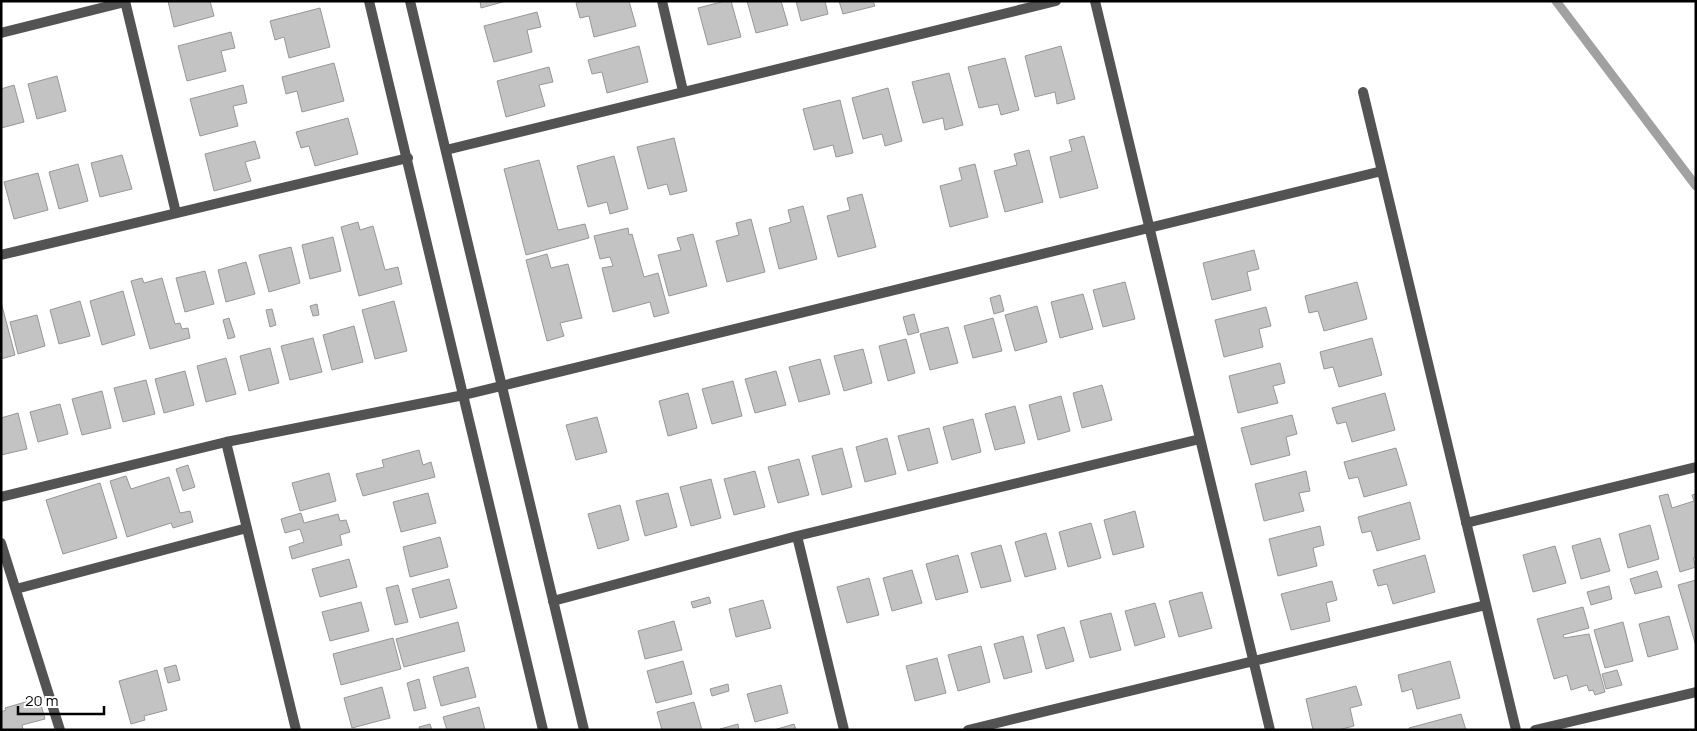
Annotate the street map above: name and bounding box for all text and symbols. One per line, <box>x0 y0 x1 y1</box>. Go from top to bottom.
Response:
scale bar <box>18 684 104 716</box>
text: 20 m <box>25 690 58 711</box>

